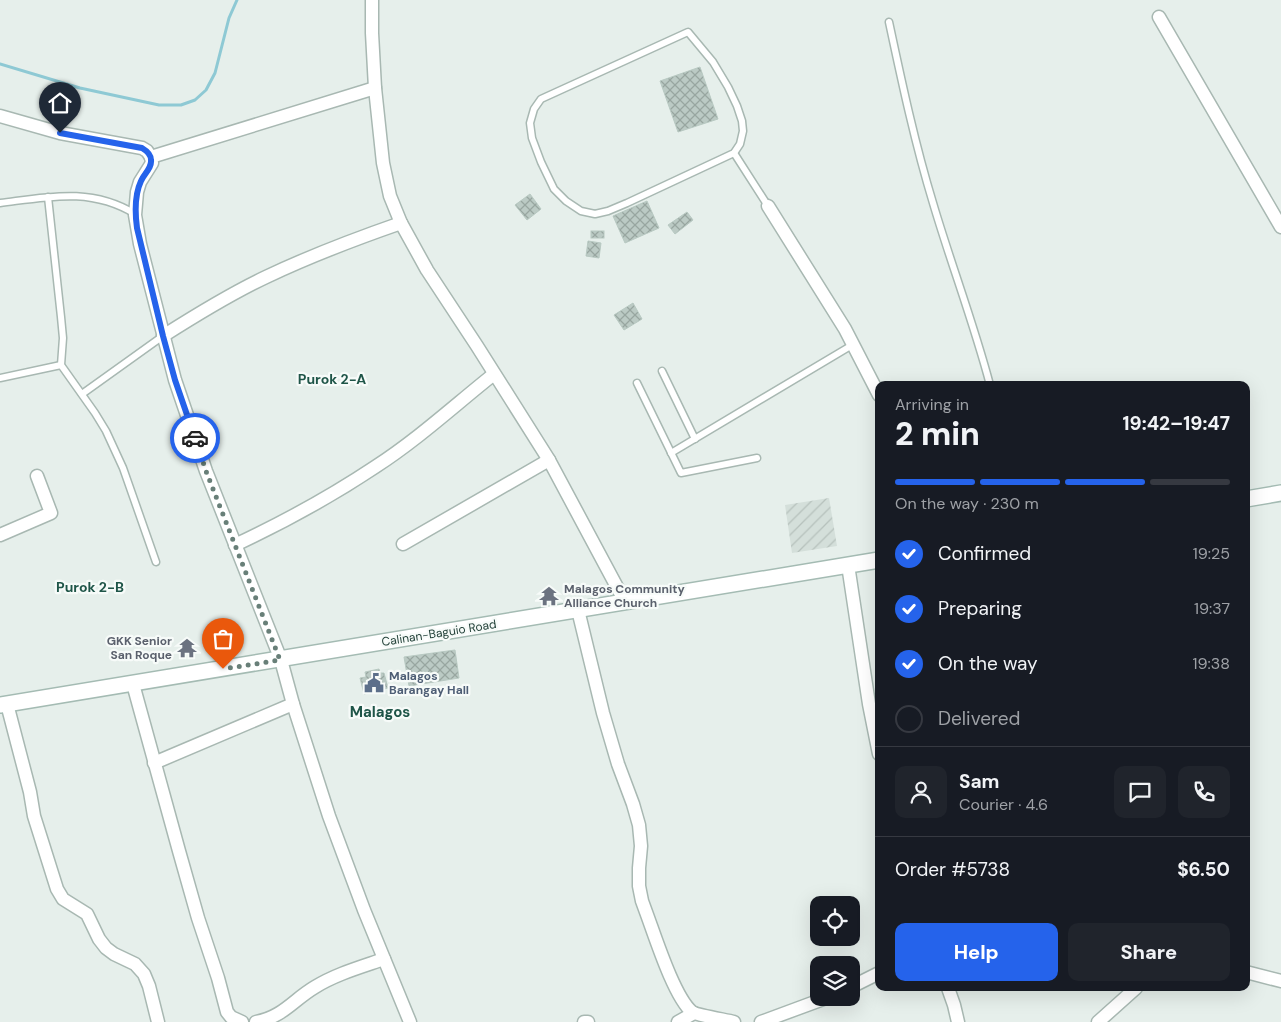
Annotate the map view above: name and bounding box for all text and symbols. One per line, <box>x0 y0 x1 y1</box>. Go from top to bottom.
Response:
pin <box>39 82 81 133</box>
icon: home <box>46 89 74 117</box>
district label: Purok 2-A <box>298 370 366 388</box>
text: Arriving in <box>895 394 969 415</box>
text: 19:42–19:47 <box>1123 411 1230 436</box>
courier <box>170 413 220 463</box>
text: 2 min <box>895 413 980 455</box>
icon: car <box>181 424 209 452</box>
text: On the way · 230 m <box>895 493 1039 514</box>
icon: check <box>895 540 923 568</box>
text: Confirmed <box>938 541 1031 566</box>
text: 19:25 <box>1193 543 1230 564</box>
district label: Purok 2-B <box>56 578 124 596</box>
place label: Malagos Community Alliance Church <box>564 581 685 611</box>
temple icon: Malagos Community Alliance Church <box>538 585 560 607</box>
icon: check <box>895 595 923 623</box>
text: Preparing <box>938 596 1022 621</box>
text: 19:37 <box>1194 598 1230 619</box>
street label: Calinan-Baguio Road <box>380 616 498 650</box>
pin <box>202 618 244 669</box>
icon: bag <box>209 625 237 653</box>
place label: GKK Senior San Roque <box>107 633 172 663</box>
temple icon: GKK Senior San Roque <box>176 637 198 659</box>
icon: check <box>895 650 923 678</box>
text: On the way <box>938 651 1038 676</box>
text: 19:38 <box>1193 653 1230 674</box>
place label: Malagos Barangay Hall <box>389 668 469 698</box>
public building icon: Malagos Barangay Hall <box>363 672 385 694</box>
district label: Malagos <box>350 702 410 722</box>
text: Delivered <box>938 706 1020 731</box>
button: person <box>895 766 947 818</box>
button: chat <box>1114 766 1166 818</box>
button: phone <box>1178 766 1230 818</box>
text: Sam <box>959 769 1000 794</box>
text: Courier · 4.6 <box>959 794 1048 815</box>
text: Order #5738 <box>895 857 1010 882</box>
text: $6.50 <box>1177 857 1230 882</box>
map controls <box>810 896 860 1006</box>
button: locate <box>810 896 860 946</box>
button: Help <box>895 923 1058 981</box>
button: Share <box>1068 923 1230 981</box>
button: layers <box>810 956 860 1006</box>

